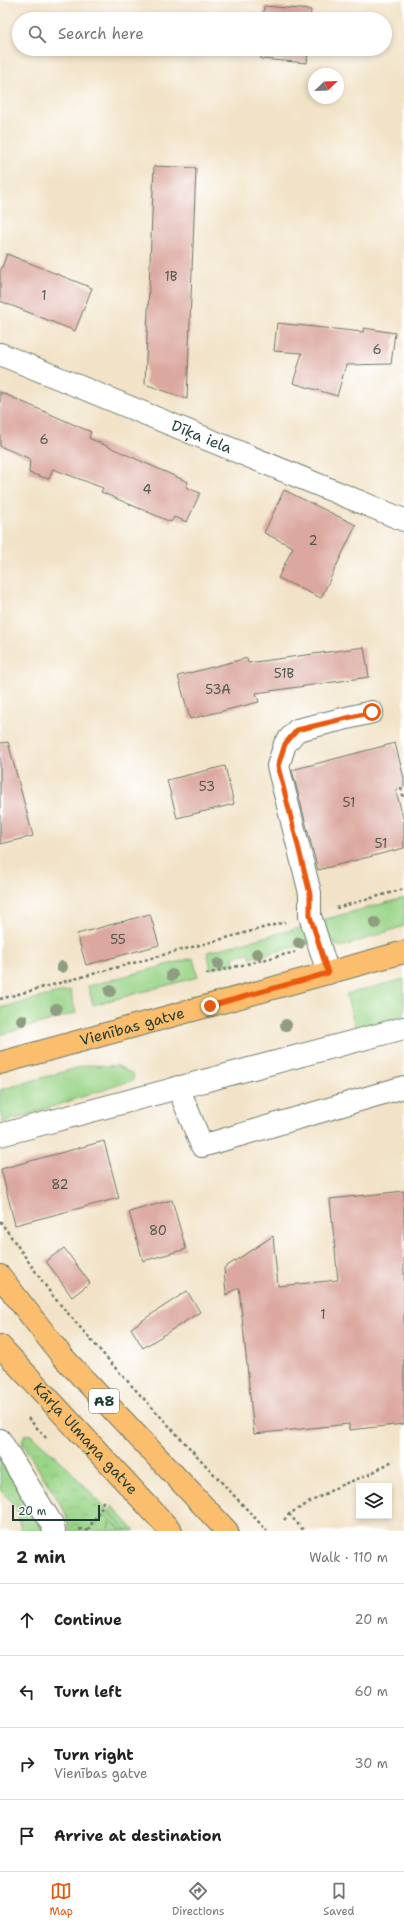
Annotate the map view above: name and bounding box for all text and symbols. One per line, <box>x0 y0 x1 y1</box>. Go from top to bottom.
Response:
search box <box>12 12 392 56</box>
icon: search <box>26 23 48 45</box>
text: Search here <box>58 24 144 44</box>
north arrow <box>308 68 344 104</box>
house number: 1B <box>164 268 178 285</box>
house number: 1 <box>41 287 47 304</box>
house number: 6 <box>372 341 382 358</box>
street label: Dīķa iela <box>168 415 236 458</box>
house number: 6 <box>39 431 49 448</box>
house number: 4 <box>142 481 152 498</box>
house number: 2 <box>308 532 318 549</box>
house number: 51B <box>274 665 295 682</box>
house number: 53A <box>205 681 231 698</box>
route start <box>363 703 381 721</box>
house number: 53 <box>199 778 215 795</box>
house number: 51 <box>343 794 355 811</box>
house number: 51 <box>375 835 387 852</box>
house number: 55 <box>110 931 126 948</box>
route end <box>201 997 219 1015</box>
street label: Vienības gatve <box>77 1003 187 1051</box>
house number: 82 <box>51 1176 69 1193</box>
house number: 80 <box>149 1222 167 1239</box>
house number: 1 <box>320 1306 326 1323</box>
street label: Kārļa Ulmaņa gatve <box>29 1378 142 1499</box>
road number: A8 <box>89 1389 119 1413</box>
map controls <box>356 1483 392 1519</box>
button: layers <box>356 1483 392 1519</box>
scale bar <box>12 1503 100 1522</box>
text: 20 m <box>18 1504 46 1519</box>
text: 2 min <box>16 1546 66 1568</box>
text: Walk · 110 m <box>309 1549 388 1566</box>
icon: ahead <box>16 1609 38 1631</box>
text: Continue <box>54 1610 122 1630</box>
text: 20 m <box>355 1611 388 1628</box>
icon: left <box>16 1681 38 1703</box>
text: Turn left <box>54 1682 122 1702</box>
text: 60 m <box>355 1683 388 1700</box>
text: Turn right <box>54 1745 134 1765</box>
icon: right <box>16 1753 38 1775</box>
text: 30 m <box>354 1755 388 1772</box>
text: Vienības gatve <box>54 1765 147 1782</box>
icon: arrive <box>16 1825 38 1847</box>
text: Arrive at destination <box>54 1826 222 1846</box>
tab: Map <box>49 1880 73 1919</box>
tab: Directions <box>172 1880 224 1919</box>
tab: Saved <box>323 1880 355 1919</box>

